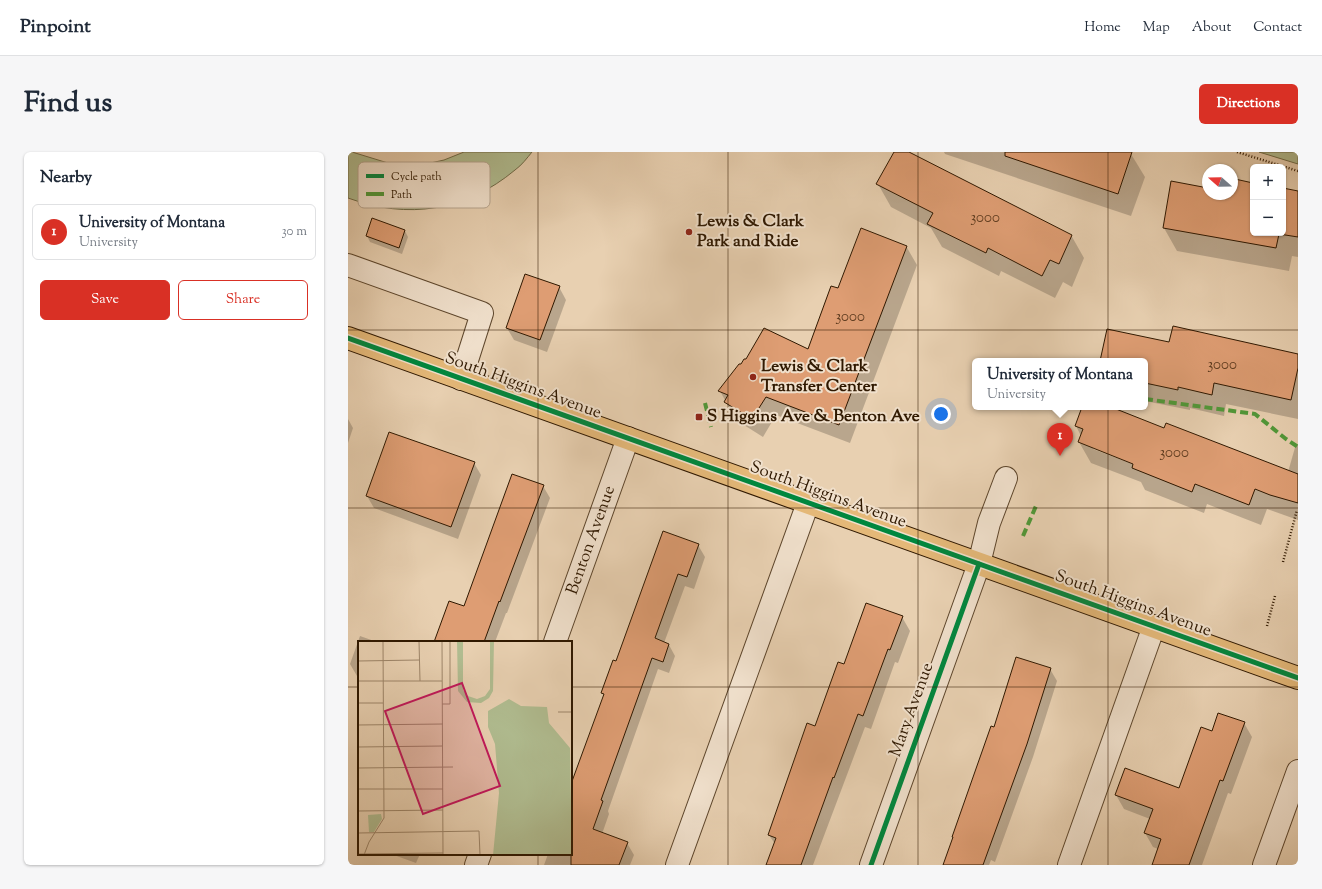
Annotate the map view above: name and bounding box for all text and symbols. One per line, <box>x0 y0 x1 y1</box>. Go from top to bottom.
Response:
text: Pinpoint <box>20 14 91 41</box>
text: Home <box>1084 18 1121 38</box>
text: Map <box>1143 18 1170 38</box>
text: About <box>1192 18 1231 38</box>
text: Contact <box>1253 18 1302 38</box>
text: Find us <box>24 84 112 124</box>
button: Directions <box>1199 84 1298 124</box>
legend <box>358 162 490 208</box>
north arrow <box>1202 164 1238 200</box>
map controls <box>1250 164 1286 236</box>
button: + <box>1250 164 1286 200</box>
text: Nearby <box>40 166 92 190</box>
text: Cycle path <box>391 169 442 185</box>
text: Path <box>391 187 413 203</box>
button: − <box>1250 200 1286 236</box>
house number: 3000 <box>970 208 1000 229</box>
place label: Lewis & Clark Park and Ride <box>697 210 805 254</box>
text: University of Montana <box>79 213 225 234</box>
text: 1 <box>52 223 56 241</box>
text: 30 m <box>281 223 307 241</box>
marker: Lewis & Clark Park and Ride <box>684 227 694 237</box>
text: University <box>79 234 138 252</box>
button: Save <box>40 280 170 320</box>
button: Share <box>178 280 308 320</box>
house number: 3000 <box>835 307 865 328</box>
street label: South Higgins Avenue <box>441 346 605 426</box>
place label: Lewis & Clark Transfer Center <box>761 355 878 399</box>
house number: 3000 <box>1207 355 1237 376</box>
popup <box>972 358 1148 410</box>
text: University of Montana <box>987 365 1133 386</box>
marker: Lewis & Clark Transfer Center <box>748 372 758 382</box>
text: University <box>987 386 1046 404</box>
your location <box>931 404 951 424</box>
place label: S Higgins Ave & Benton Ave <box>707 405 920 429</box>
marker: S Higgins Ave & Benton Ave <box>694 412 704 422</box>
pin: 1 <box>1047 423 1073 456</box>
house number: 3000 <box>1159 443 1189 464</box>
street label: South Higgins Avenue <box>746 455 910 535</box>
street label: Benton Avenue <box>561 482 622 598</box>
street label: South Higgins Avenue <box>1051 564 1215 644</box>
inset map <box>358 641 572 855</box>
street label: Mary Avenue <box>884 660 940 760</box>

